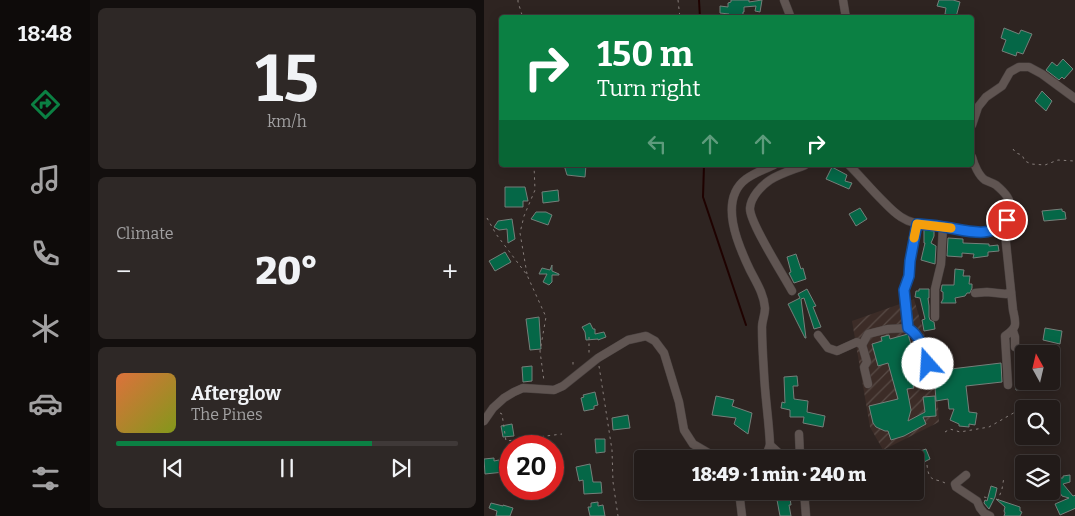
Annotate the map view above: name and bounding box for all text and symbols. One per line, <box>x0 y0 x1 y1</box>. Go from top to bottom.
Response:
text: 18:48 <box>18 20 72 47</box>
text: 150 m <box>597 33 693 75</box>
icon: right <box>514 35 579 100</box>
text: 15 <box>255 40 319 118</box>
text: Turn right <box>597 75 700 102</box>
icon: directions <box>28 87 63 122</box>
text: km/h <box>267 112 307 131</box>
icon: left <box>643 130 671 158</box>
icon: ahead <box>696 130 724 158</box>
icon: ahead <box>749 130 777 158</box>
icon: right <box>802 130 830 158</box>
icon: music <box>28 162 63 197</box>
pin <box>986 199 1028 241</box>
icon: arrive <box>993 206 1021 234</box>
text: Climate <box>116 224 174 243</box>
icon: phone <box>28 236 63 271</box>
text: 20° <box>256 248 318 294</box>
text: − <box>116 255 131 288</box>
text: + <box>442 255 458 288</box>
icon: climate <box>28 311 63 346</box>
position arrow <box>901 337 953 389</box>
north arrow <box>1015 345 1060 390</box>
map controls <box>1015 345 1060 500</box>
text: Afterglow <box>191 382 281 405</box>
icon: car <box>28 386 63 421</box>
button: search <box>1015 400 1060 445</box>
text: The Pines <box>191 405 263 424</box>
speed limit sign: 20 <box>499 435 564 500</box>
icon: previous <box>159 454 187 482</box>
icon: pause <box>273 454 301 482</box>
icon: next <box>387 454 415 482</box>
button: layers <box>1015 455 1060 500</box>
icon: filters <box>28 461 63 496</box>
text: 18:49 · 1 min · 240 m <box>692 463 866 486</box>

